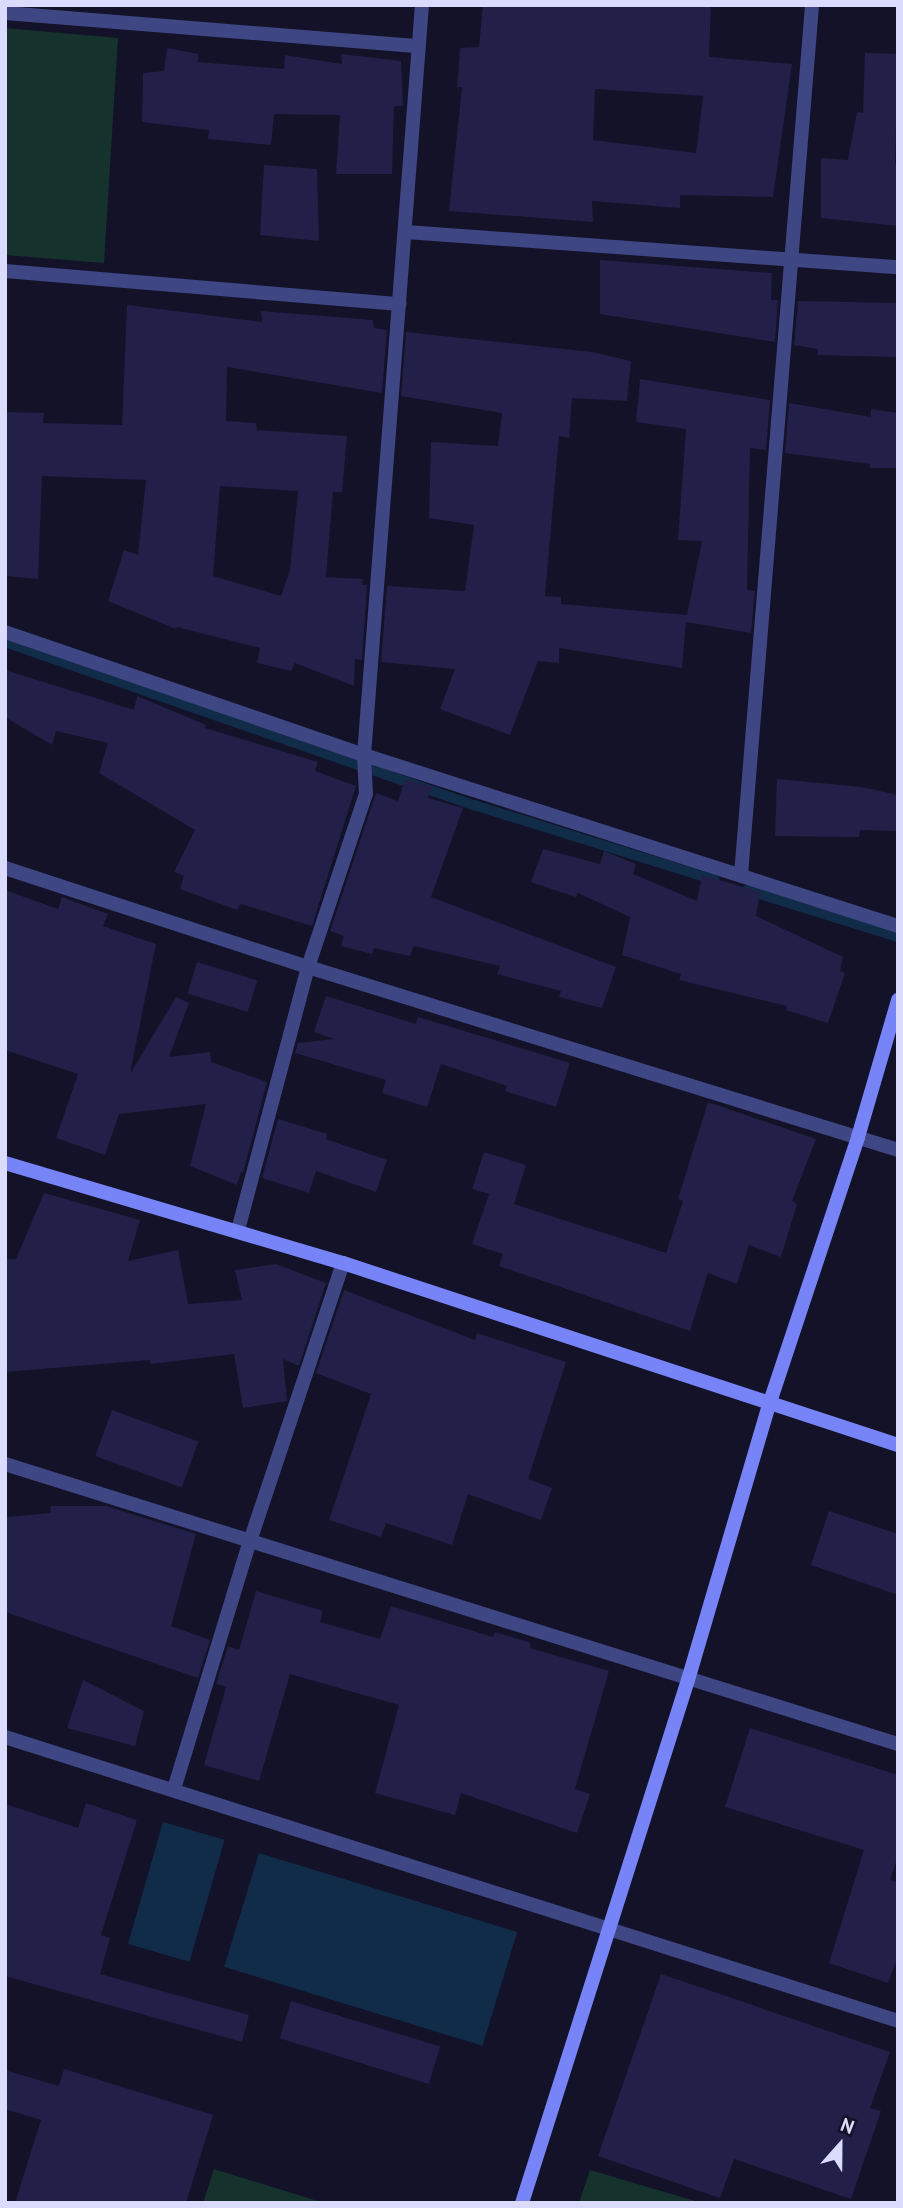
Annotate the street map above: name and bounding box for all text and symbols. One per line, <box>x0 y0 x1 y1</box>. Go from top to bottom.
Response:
north arrow <box>805 2110 875 2180</box>
text: N <box>837 2112 858 2139</box>

